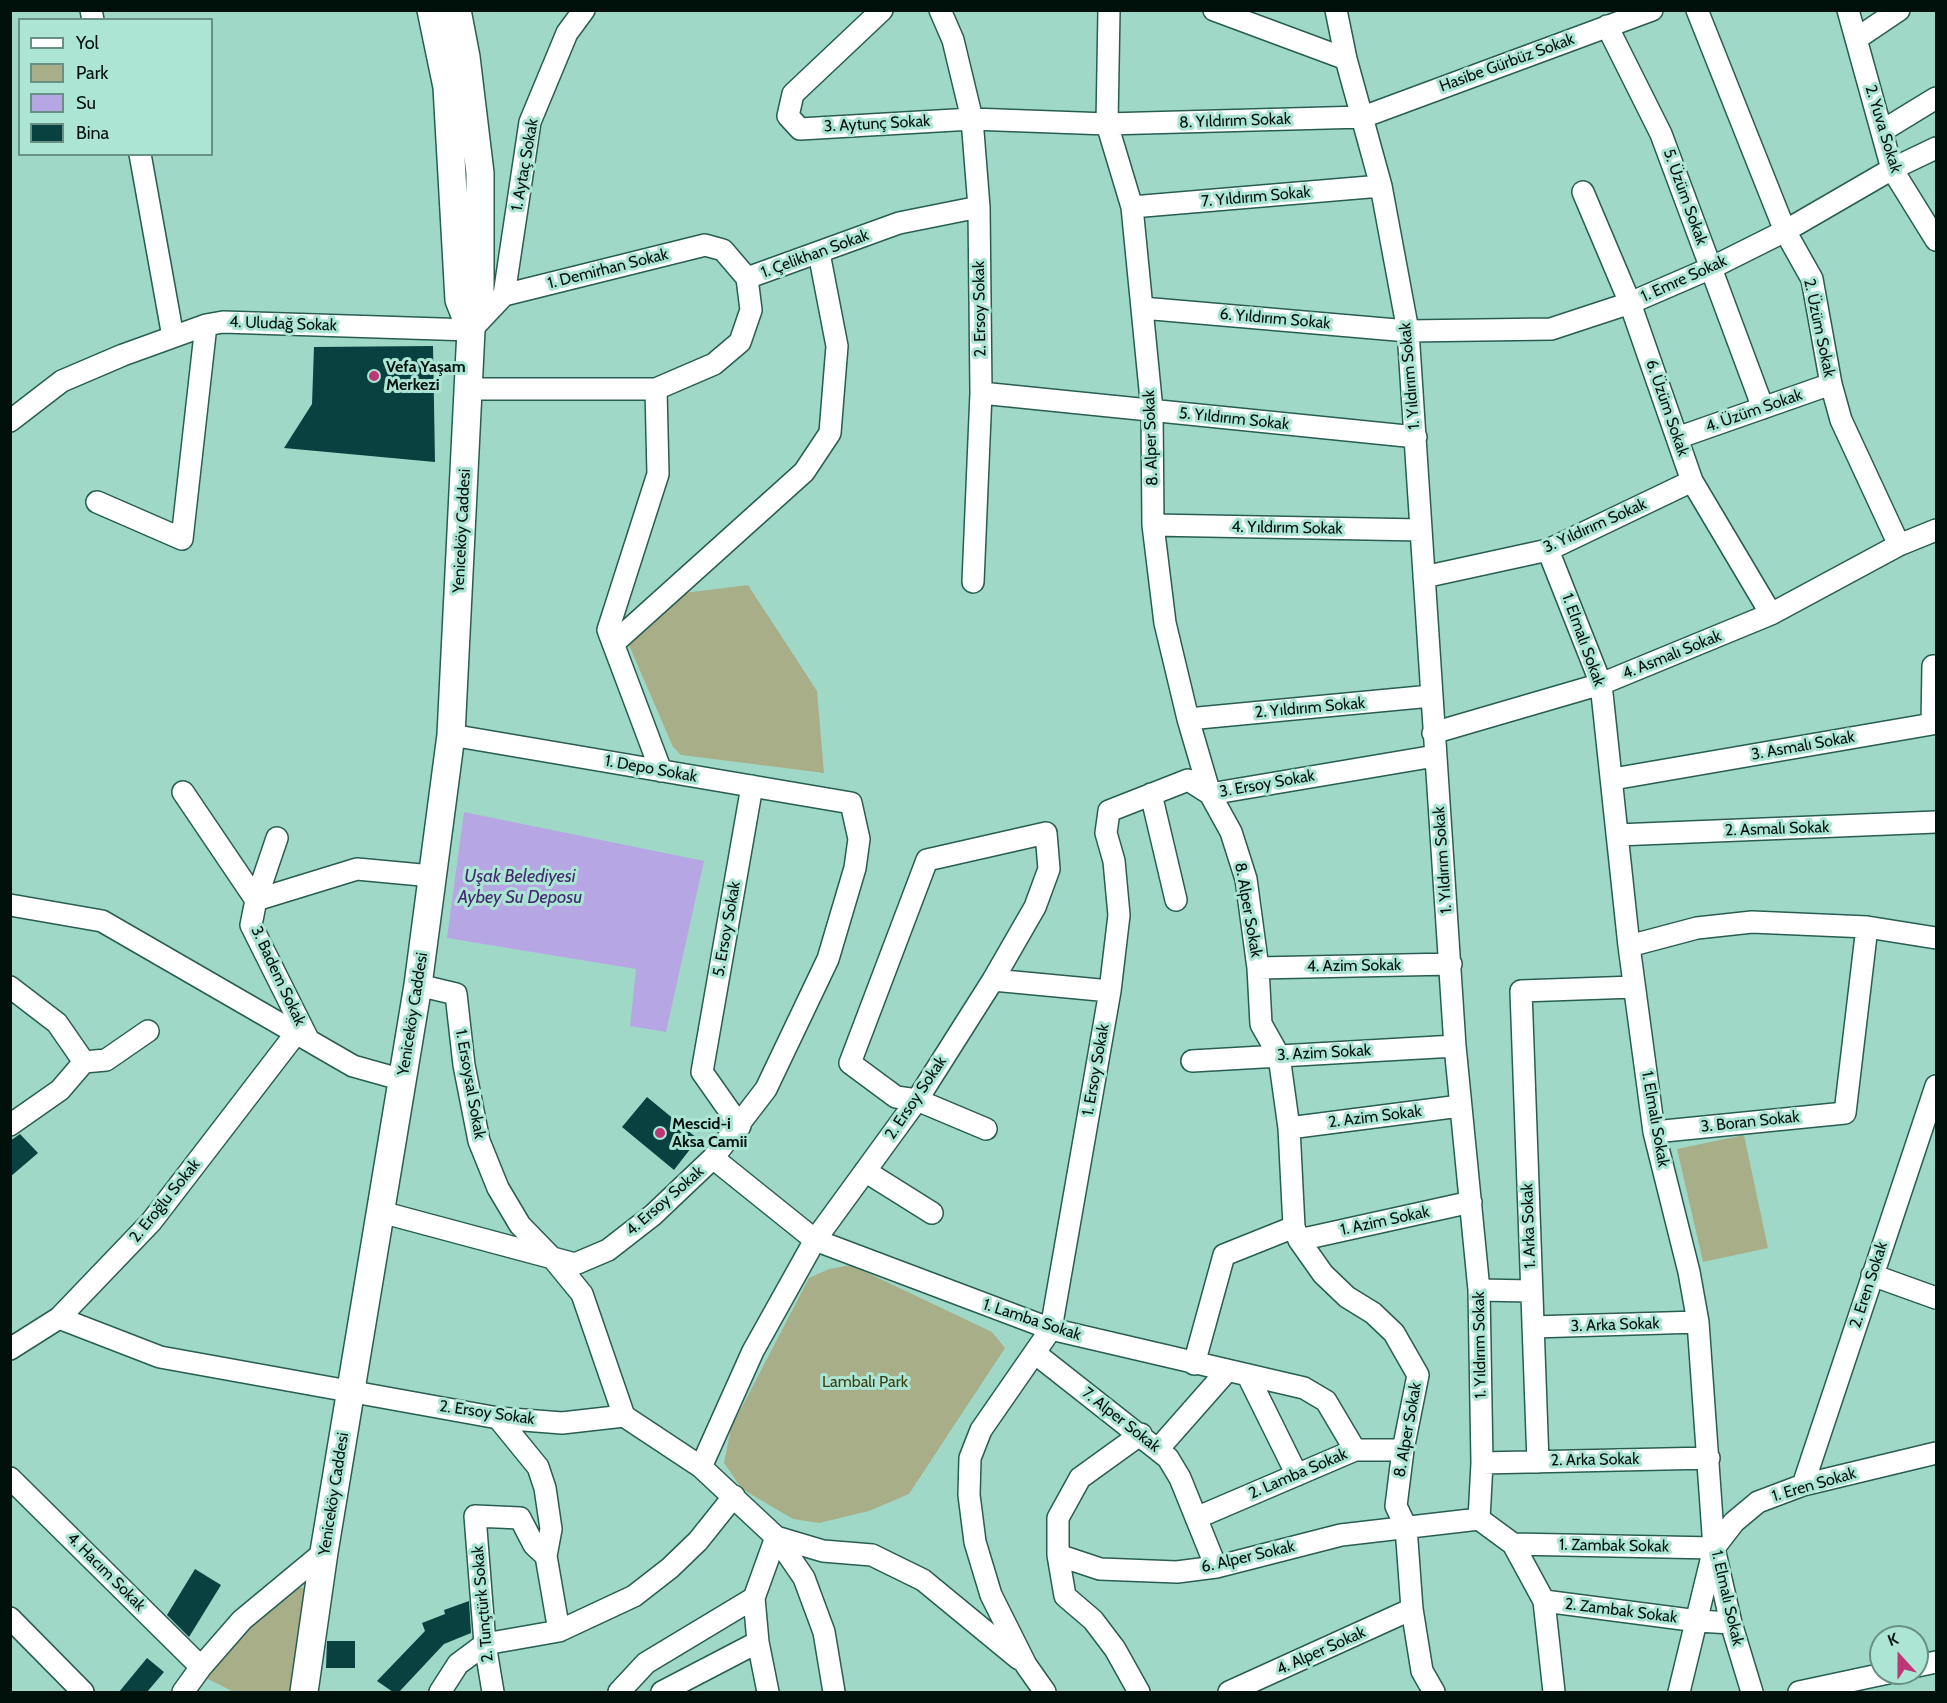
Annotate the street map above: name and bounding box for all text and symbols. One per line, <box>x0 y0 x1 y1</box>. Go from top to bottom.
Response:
legend <box>18 18 213 156</box>
street label: Hasibe Gürbüz Sokak <box>1437 30 1577 96</box>
text: Yol <box>76 32 99 54</box>
text: Park <box>76 62 108 84</box>
street label: 2. Yuva Sokak <box>1861 83 1905 175</box>
text: Su <box>76 92 96 114</box>
street label: 8. Yıldırım Sokak <box>1179 109 1291 133</box>
street label: 3. Aytunç Sokak <box>823 112 931 136</box>
street label: 1. Aytaç Sokak <box>507 117 543 213</box>
text: Bina <box>76 122 109 144</box>
street label: 5. Üzüm Sokak <box>1659 146 1711 248</box>
street label: 7. Yıldırım Sokak <box>1201 183 1311 211</box>
street label: 1. Çelikhan Sokak <box>758 226 872 282</box>
street label: 1. Demirhan Sokak <box>546 245 670 293</box>
street label: 1. Emre Sokak <box>1638 252 1730 306</box>
street label: 2. Ersoy Sokak <box>970 261 990 357</box>
street label: 2. Üzüm Sokak <box>1799 277 1839 379</box>
street label: 6. Yıldırım Sokak <box>1219 305 1331 333</box>
street label: 4. Uludağ Sokak <box>229 313 337 335</box>
street label: 1. Yıldırım Sokak <box>1396 322 1424 430</box>
place label: Vefa Yaşam Merkezi <box>386 357 466 395</box>
street label: 6. Üzüm Sokak <box>1641 357 1693 459</box>
marker: Vefa Yaşam Merkezi <box>367 369 381 383</box>
street label: 4. Üzüm Sokak <box>1703 385 1805 437</box>
street label: 8. Alper Sokak <box>1140 390 1162 486</box>
street label: 5. Yıldırım Sokak <box>1178 404 1290 434</box>
street label: Yeniceköy Caddesi <box>449 468 475 594</box>
street label: 3. Yıldırım Sokak <box>1540 495 1650 557</box>
street label: 4. Yıldırım Sokak <box>1231 517 1343 539</box>
street label: 1. Elmalı Sokak <box>1557 591 1609 689</box>
street label: 4. Asmalı Sokak <box>1620 626 1724 684</box>
street label: 2. Yıldırım Sokak <box>1254 694 1366 722</box>
street label: 3. Asmalı Sokak <box>1750 727 1856 765</box>
street label: 1. Depo Sokak <box>603 751 699 787</box>
street label: 3. Ersoy Sokak <box>1218 766 1316 802</box>
street label: 1. Yıldırım Sokak <box>1430 806 1456 914</box>
street label: 2. Asmalı Sokak <box>1725 818 1829 840</box>
street label: 8. Alper Sokak <box>1230 861 1266 959</box>
water label: Uşak Belediyesi Aybey Su Deposu <box>458 866 582 908</box>
street label: 5. Ersoy Sokak <box>709 880 745 978</box>
street label: 3. Badem Sokak <box>247 923 309 1029</box>
street label: Yeniceköy Caddesi <box>394 951 432 1077</box>
street label: 4. Azim Sokak <box>1307 956 1401 976</box>
street label: 1. Ersoy Sokak <box>1078 1023 1114 1117</box>
street label: 1. Ersoysal Sokak <box>451 1028 489 1140</box>
street label: 3. Azim Sokak <box>1277 1041 1371 1065</box>
street label: 2. Ersoy Sokak <box>881 1053 951 1143</box>
street label: 1. Elmalı Sokak <box>1637 1069 1673 1169</box>
street label: 2. Azim Sokak <box>1327 1102 1423 1132</box>
street label: 3. Boran Sokak <box>1700 1107 1800 1137</box>
place label: Mescid-i Aksa Camii <box>672 1114 747 1152</box>
marker: Mescid-i Aksa Camii <box>653 1126 667 1140</box>
street label: 2. Eroğlu Sokak <box>126 1156 204 1246</box>
street label: 4. Ersoy Sokak <box>622 1162 708 1240</box>
street label: 1. Arka Sokak <box>1518 1183 1540 1269</box>
street label: 1. Azim Sokak <box>1339 1202 1431 1240</box>
street label: 2. Eren Sokak <box>1846 1239 1892 1331</box>
street label: 1. Yıldırım Sokak <box>1469 1291 1491 1399</box>
street label: 1. Lamba Sokak <box>980 1295 1084 1345</box>
street label: 3. Arka Sokak <box>1570 1314 1660 1336</box>
park label: Lambalı Park <box>822 1372 908 1392</box>
street label: 8. Alper Sokak <box>1390 1381 1426 1479</box>
street label: 7. Alper Sokak <box>1078 1384 1164 1456</box>
street label: 2. Ersoy Sokak <box>438 1397 536 1429</box>
street label: Yeniceköy Caddesi <box>315 1431 353 1557</box>
street label: 2. Lamba Sokak <box>1246 1445 1350 1503</box>
street label: 2. Arka Sokak <box>1551 1450 1639 1470</box>
street label: 1. Eren Sokak <box>1770 1464 1858 1506</box>
street label: 4. Hacım Sokak <box>63 1529 149 1615</box>
street label: 1. Zambak Sokak <box>1559 1535 1669 1557</box>
street label: 6. Alper Sokak <box>1199 1537 1297 1577</box>
street label: 2. Tunçtürk Sokak <box>468 1545 498 1663</box>
street label: 1. Elmalı Sokak <box>1707 1548 1747 1648</box>
street label: 2. Zambak Sokak <box>1564 1595 1678 1627</box>
street label: 4. Alper Sokak <box>1274 1623 1368 1679</box>
north arrow <box>1869 1625 1929 1685</box>
text: K <box>1885 1629 1901 1650</box>

